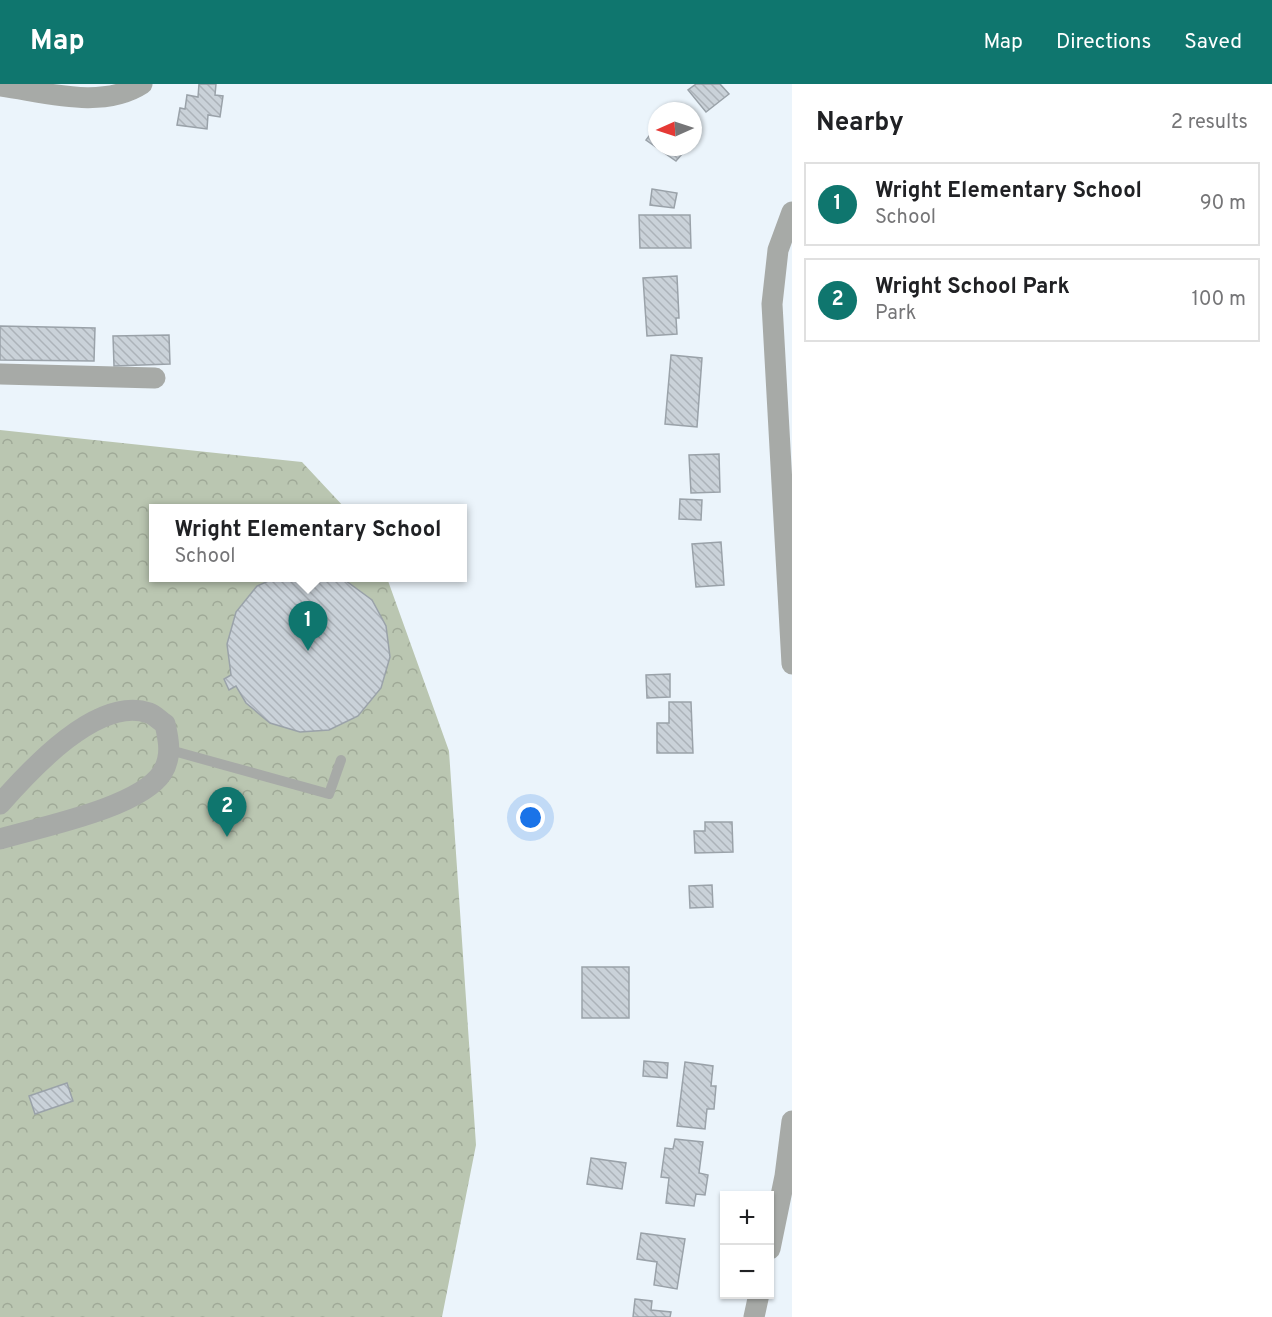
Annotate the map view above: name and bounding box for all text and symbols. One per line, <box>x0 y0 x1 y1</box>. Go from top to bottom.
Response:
text: Map <box>30 24 85 60</box>
text: Map <box>983 29 1023 56</box>
text: Directions <box>1056 29 1151 56</box>
text: Saved <box>1184 29 1242 56</box>
north arrow <box>648 102 702 156</box>
text: Nearby <box>816 107 904 140</box>
text: 2 results <box>1171 110 1248 136</box>
text: Wright Elementary School <box>875 178 1142 205</box>
text: 1 <box>834 191 842 217</box>
text: 90 m <box>1200 191 1246 217</box>
text: School <box>875 205 936 231</box>
text: Wright School Park <box>875 274 1070 301</box>
text: 2 <box>831 287 844 313</box>
text: 100 m <box>1191 287 1246 313</box>
text: Park <box>875 301 916 327</box>
popup <box>149 504 467 582</box>
text: Wright Elementary School <box>174 517 442 544</box>
text: School <box>174 544 236 570</box>
pin: 1 <box>288 602 328 651</box>
pin: 2 <box>208 788 246 837</box>
your location <box>516 803 545 832</box>
map controls <box>720 1191 774 1299</box>
button: + <box>720 1191 774 1245</box>
button: − <box>720 1245 774 1299</box>

